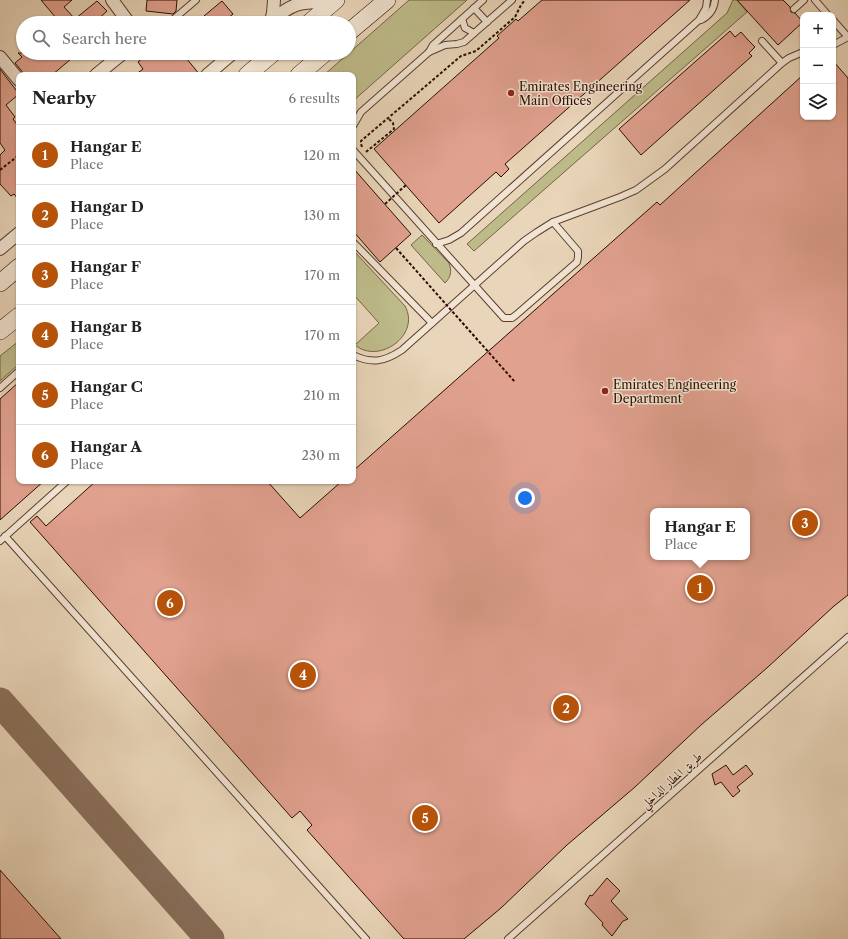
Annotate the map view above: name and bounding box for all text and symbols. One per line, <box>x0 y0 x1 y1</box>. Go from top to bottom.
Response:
map controls <box>800 12 836 120</box>
button: + <box>800 12 836 48</box>
search box <box>16 16 356 60</box>
icon: search <box>30 27 52 49</box>
text: Search here <box>62 29 147 48</box>
button: − <box>800 48 836 84</box>
place label: Emirates Engineering Main Offices <box>519 79 643 108</box>
button: layers <box>800 84 836 120</box>
text: Nearby <box>32 88 96 108</box>
marker: Emirates Engineering Main Offices <box>506 88 516 98</box>
text: 6 results <box>289 90 340 106</box>
text: Hangar E <box>70 137 142 156</box>
text: 1 <box>42 147 48 163</box>
text: 120 m <box>303 147 340 163</box>
text: Place <box>70 156 103 172</box>
text: Hangar D <box>70 197 144 216</box>
text: 2 <box>41 207 49 223</box>
text: 130 m <box>304 207 340 223</box>
text: Place <box>70 216 103 232</box>
text: Hangar F <box>70 257 141 276</box>
text: 3 <box>41 267 49 283</box>
text: 170 m <box>304 267 340 283</box>
text: Place <box>70 276 103 292</box>
text: Hangar B <box>70 317 142 336</box>
text: 4 <box>41 327 49 343</box>
text: 170 m <box>304 327 340 343</box>
text: Place <box>70 336 103 352</box>
text: Hangar C <box>70 377 143 396</box>
place label: Emirates Engineering Department <box>613 377 737 406</box>
marker: Emirates Engineering Department <box>600 386 610 396</box>
text: 5 <box>41 387 49 403</box>
text: 210 m <box>303 387 340 403</box>
text: Place <box>70 396 103 412</box>
text: Hangar A <box>70 437 142 456</box>
text: 6 <box>41 447 49 463</box>
text: 230 m <box>302 447 340 463</box>
text: Place <box>70 456 103 472</box>
your location <box>515 488 535 508</box>
popup <box>650 508 750 560</box>
pin: 3 <box>792 508 818 538</box>
text: Hangar E <box>664 517 736 536</box>
text: Place <box>664 536 698 552</box>
pin: 1 <box>687 573 713 603</box>
pin: 6 <box>157 588 183 618</box>
pin: 4 <box>290 660 316 690</box>
pin: 2 <box>553 693 579 723</box>
street label: طريق المطار الداخلي <box>637 748 708 815</box>
pin: 5 <box>412 803 438 833</box>

